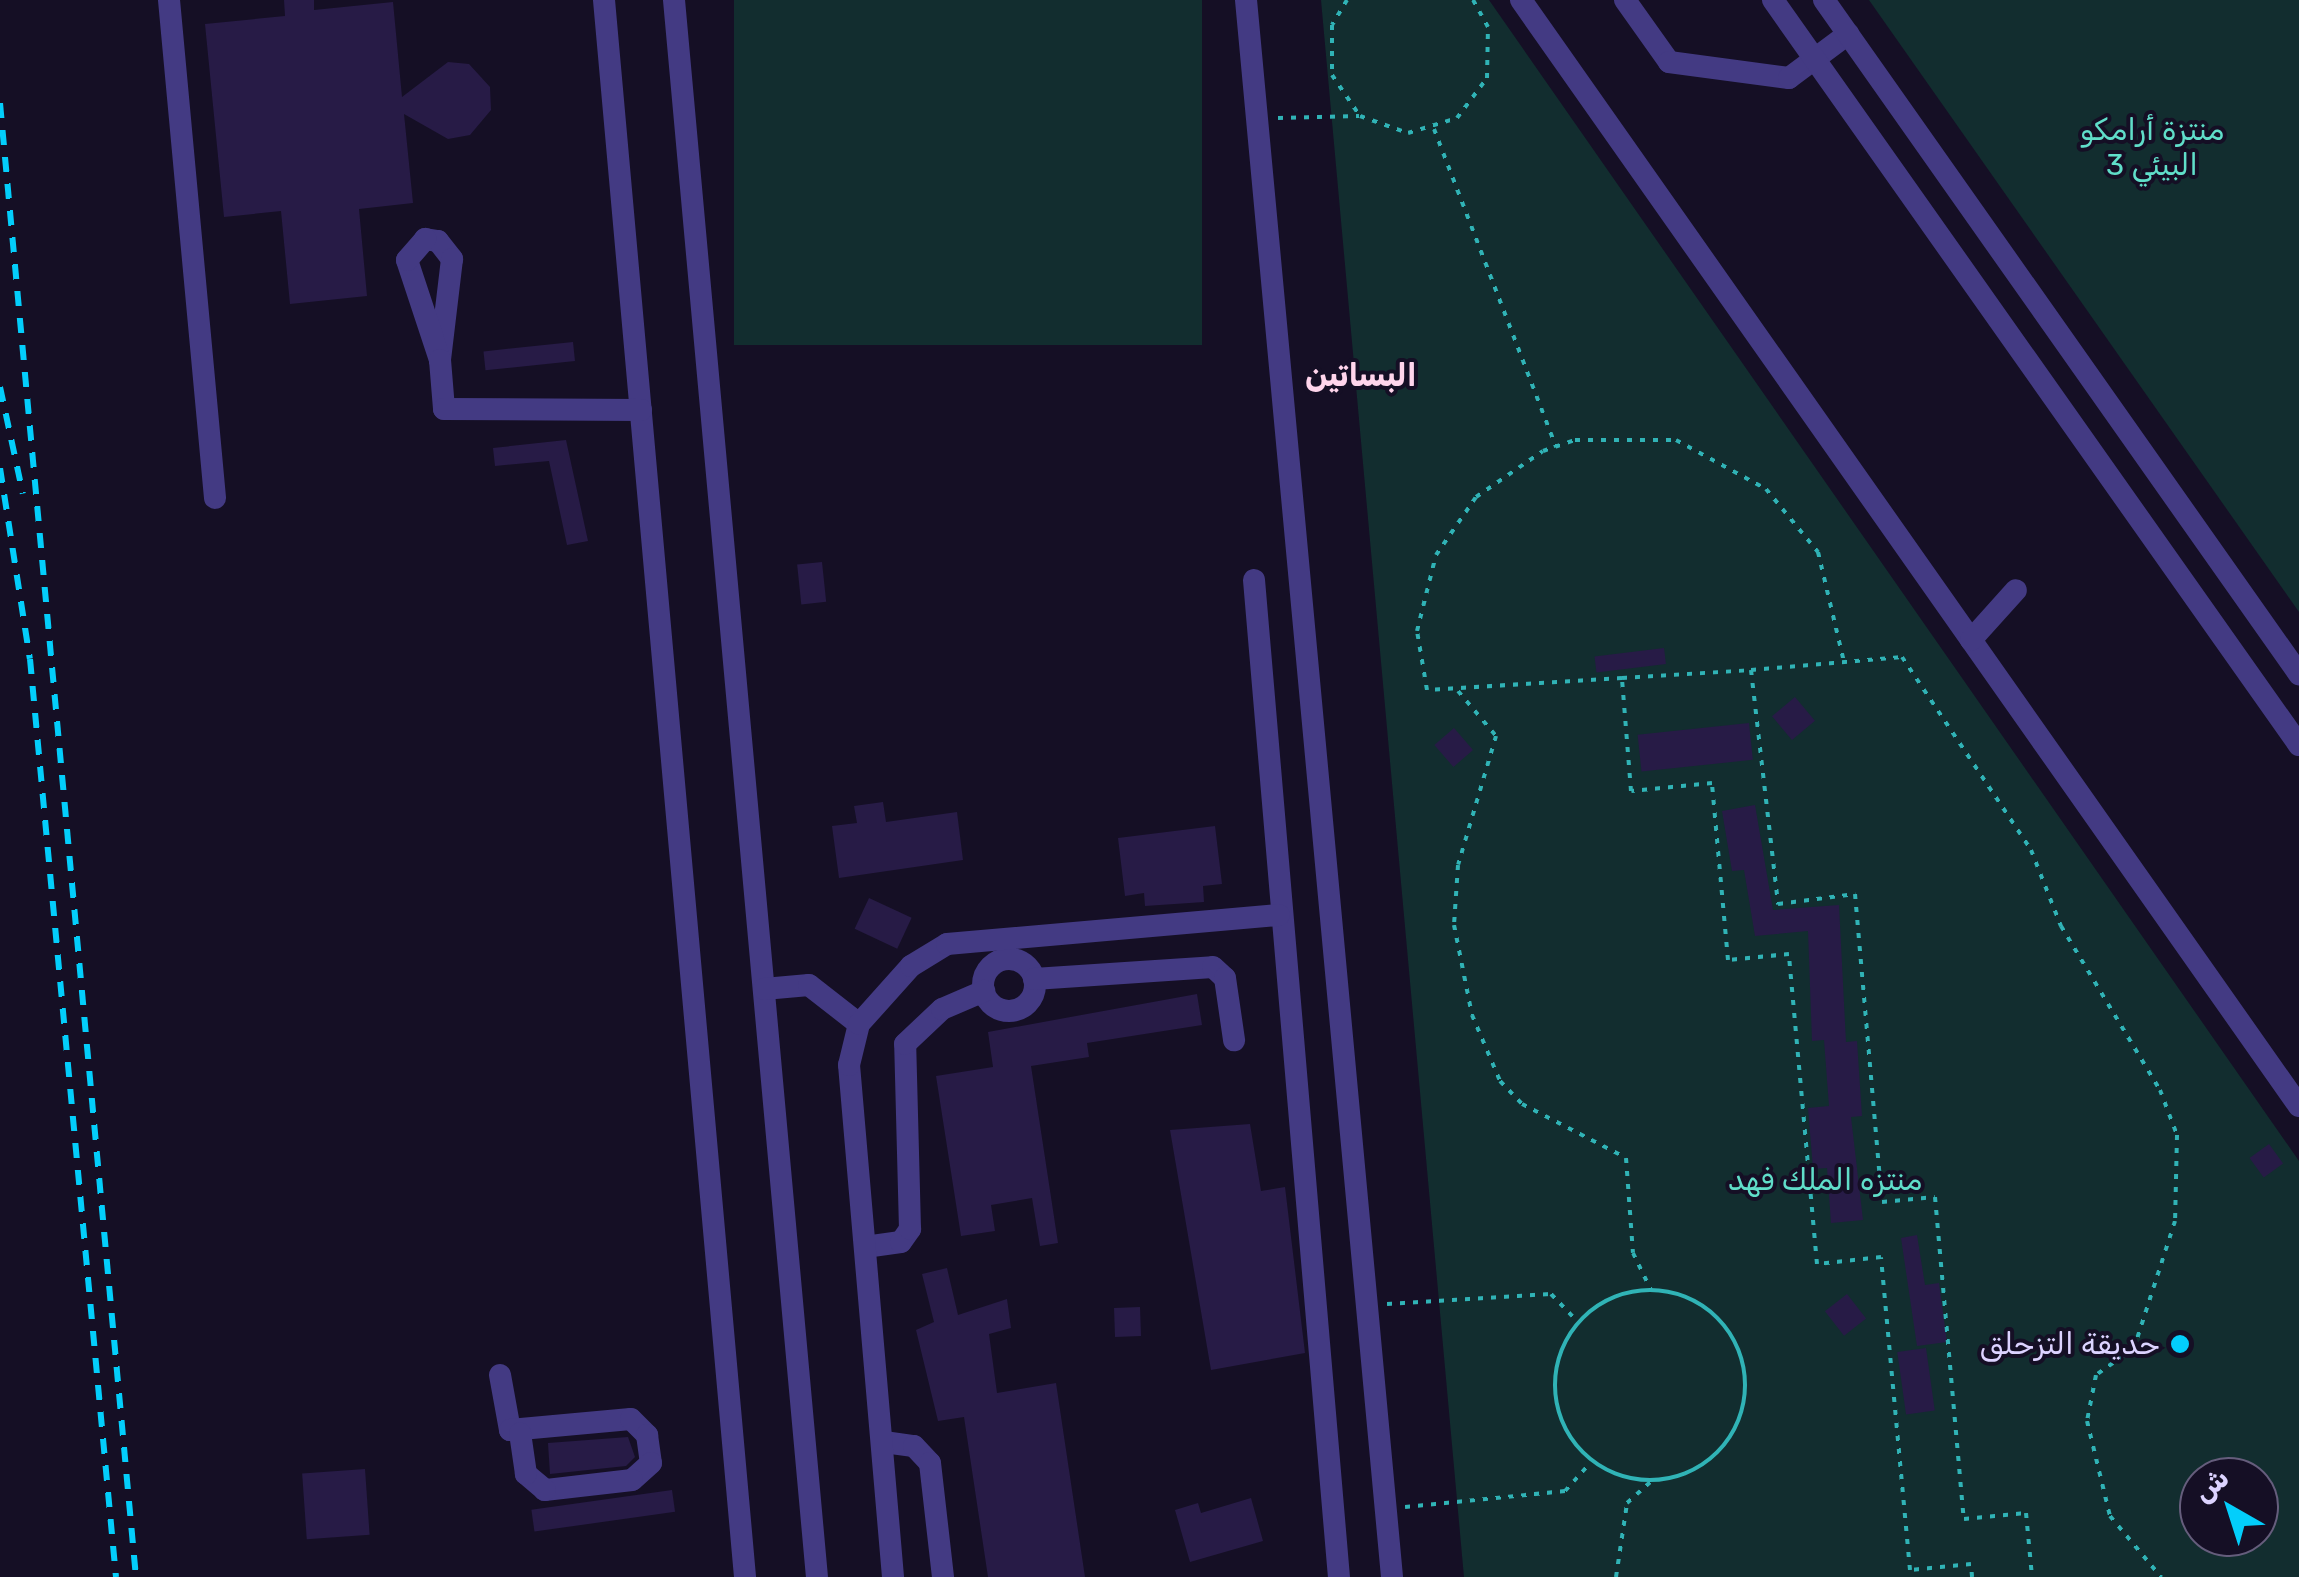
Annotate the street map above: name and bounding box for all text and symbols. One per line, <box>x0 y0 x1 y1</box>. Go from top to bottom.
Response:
park label: منتزة أرامكو البيئي 3 <box>2080 112 2224 182</box>
district label: البساتين <box>1305 356 1417 394</box>
park label: منتزه الملك فهد <box>1728 1162 1922 1198</box>
place label: حديقة التزحلق <box>1979 1326 2160 1362</box>
marker: حديقة التزحلق <box>2169 1333 2191 1355</box>
north arrow <box>2179 1457 2279 1557</box>
text: ش <box>2187 1461 2235 1509</box>

